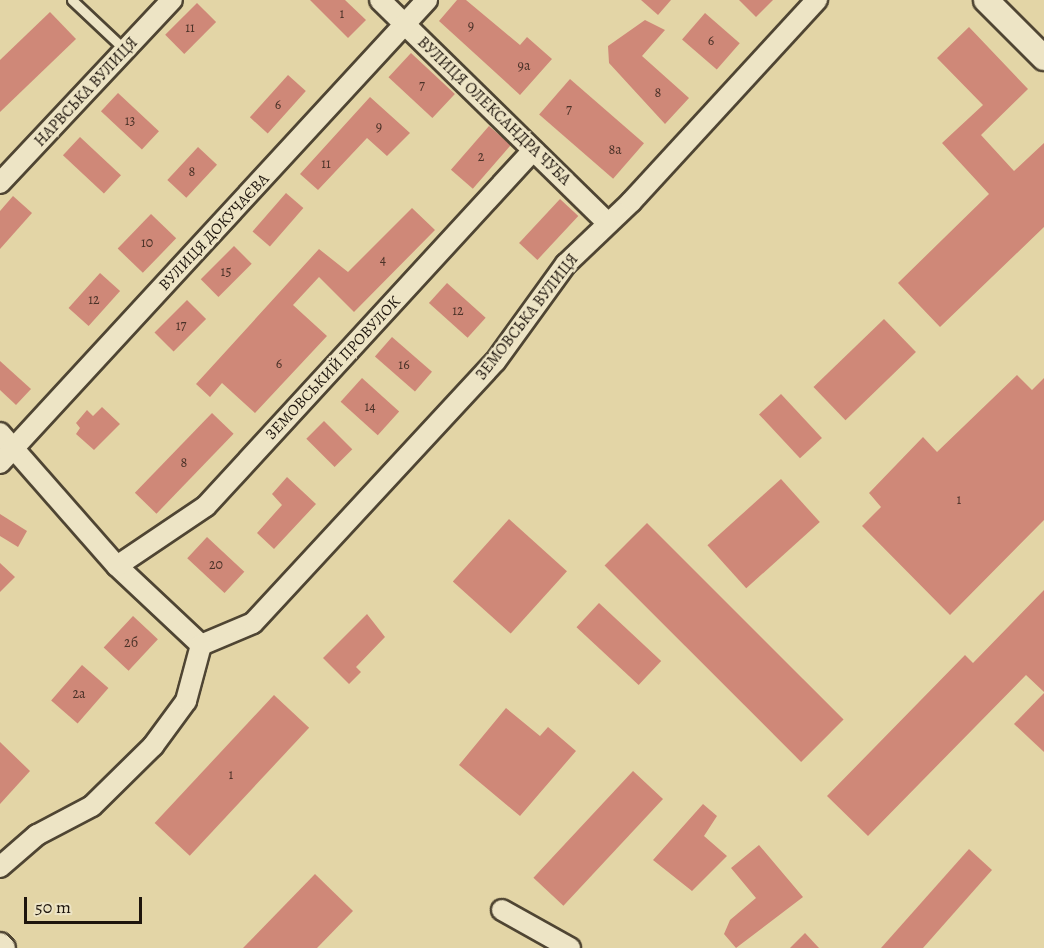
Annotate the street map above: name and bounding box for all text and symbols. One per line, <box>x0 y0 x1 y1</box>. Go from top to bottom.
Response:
house number: 1 <box>340 6 344 22</box>
house number: 9 <box>468 18 474 34</box>
house number: 11 <box>185 20 195 36</box>
street label: НАРВСЬКА ВУЛИЦЯ <box>30 33 142 151</box>
street label: ВУЛИЦЯ ОЛЕКСАНДРА ЧУБА <box>413 33 575 189</box>
house number: 6 <box>708 33 714 49</box>
house number: 9а <box>518 58 530 74</box>
house number: 7 <box>419 78 425 94</box>
house number: 8 <box>655 85 661 101</box>
house number: 6 <box>275 97 281 113</box>
house number: 7 <box>566 102 572 118</box>
house number: 13 <box>125 113 135 129</box>
house number: 9 <box>376 119 382 135</box>
house number: 8а <box>608 142 622 158</box>
house number: 2 <box>478 149 484 165</box>
house number: 11 <box>321 156 331 172</box>
house number: 8 <box>189 164 195 180</box>
street label: ВУЛИЦЯ ДОКУЧАЄВА <box>155 169 273 295</box>
house number: 10 <box>141 235 153 251</box>
street label: ЗЕМОВСЬКА ВУЛИЦЯ <box>472 250 582 384</box>
house number: 4 <box>380 252 386 268</box>
house number: 15 <box>221 264 231 280</box>
house number: 12 <box>88 292 100 308</box>
street label: ЗЕМОВСЬКИЙ ПРОВУЛОК <box>261 292 405 444</box>
house number: 12 <box>452 303 464 319</box>
house number: 17 <box>176 318 186 334</box>
house number: 6 <box>276 356 282 372</box>
house number: 16 <box>398 357 410 373</box>
house number: 14 <box>364 399 376 415</box>
house number: 8 <box>181 455 187 471</box>
house number: 1 <box>957 492 961 508</box>
house number: 20 <box>209 557 223 573</box>
house number: 2б <box>124 635 138 651</box>
house number: 2а <box>72 686 86 702</box>
house number: 1 <box>229 767 233 783</box>
scale bar <box>27 885 146 923</box>
text: 50 m <box>35 895 71 919</box>

